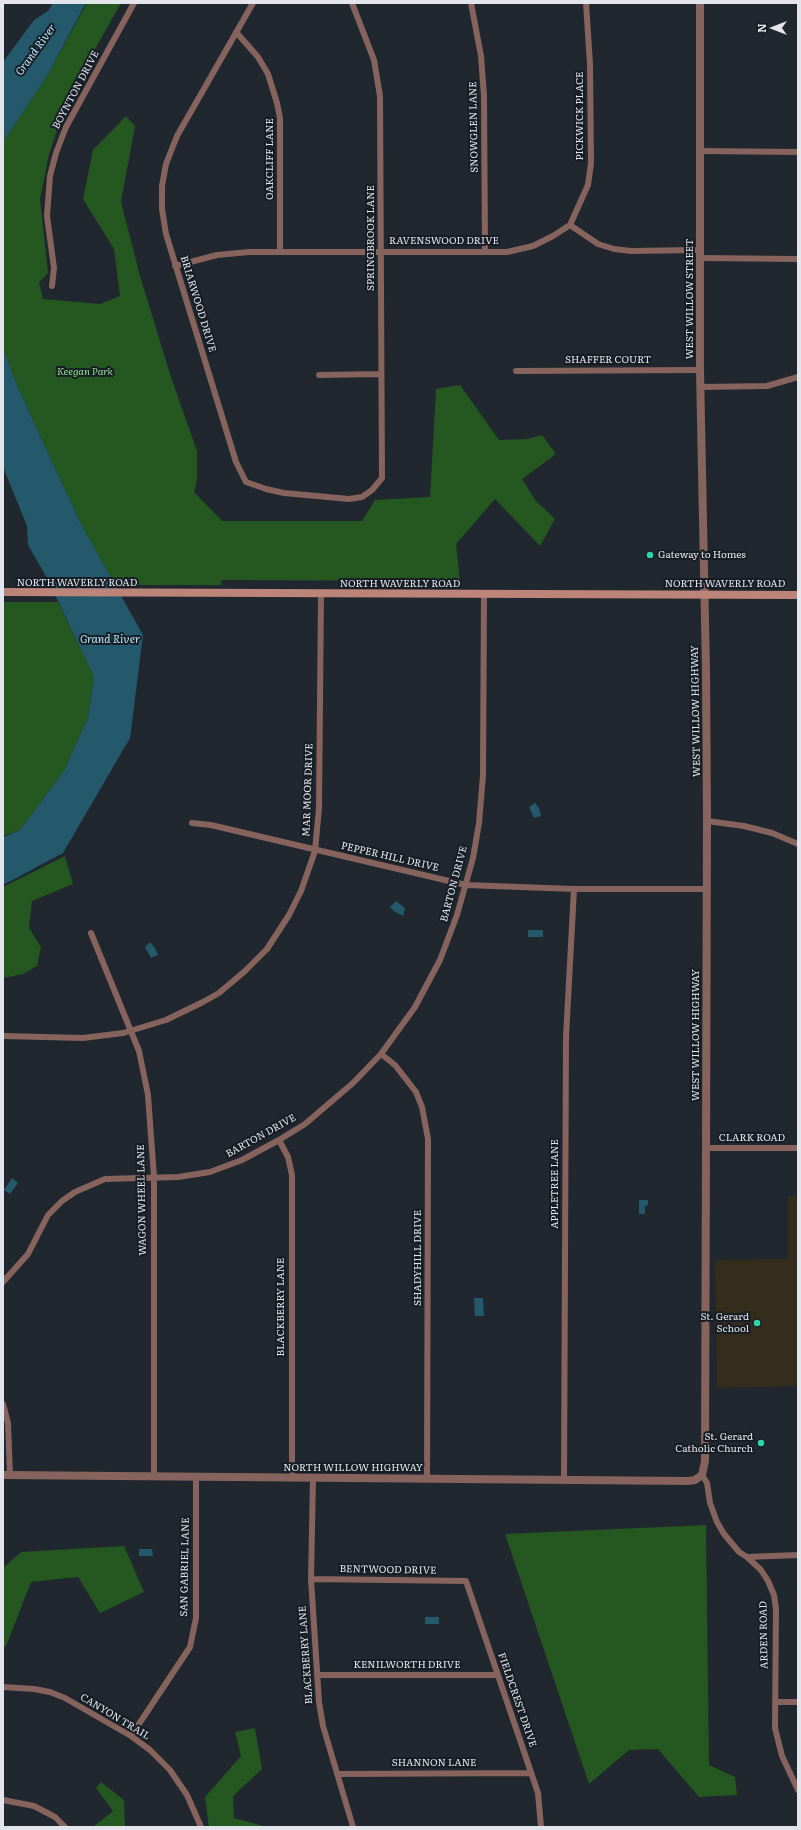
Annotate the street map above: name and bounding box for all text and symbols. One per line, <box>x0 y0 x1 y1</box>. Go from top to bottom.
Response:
north arrow <box>753 8 793 48</box>
water label: Grand River <box>13 22 59 78</box>
text: N <box>753 23 769 33</box>
street label: BOYNTON DRIVE <box>50 49 102 131</box>
street label: PICKWICK PLACE <box>574 72 586 160</box>
street label: SNOWGLEN LANE <box>467 81 481 173</box>
street label: OAKCLIFF LANE <box>264 118 276 200</box>
street label: SPRINGBROOK LANE <box>365 185 377 291</box>
street label: RAVENSWOOD DRIVE <box>389 235 499 247</box>
street label: WEST WILLOW STREET <box>684 239 696 359</box>
street label: BRIARWOOD DRIVE <box>178 254 218 354</box>
street label: SHAFFER COURT <box>565 354 651 366</box>
park label: Keegan Park <box>57 366 113 378</box>
place label: Gateway to Homes <box>658 549 746 561</box>
marker: Gateway to Homes <box>645 550 655 560</box>
street label: NORTH WAVERLY ROAD <box>17 577 137 589</box>
street label: NORTH WAVERLY ROAD <box>340 578 460 590</box>
street label: NORTH WAVERLY ROAD <box>665 578 785 590</box>
water label: Grand River <box>80 633 140 647</box>
street label: WEST WILLOW HIGHWAY <box>689 645 703 777</box>
street label: MAR MOOR DRIVE <box>300 743 316 837</box>
street label: PEPPER HILL DRIVE <box>340 840 440 874</box>
street label: BARTON DRIVE <box>438 845 470 923</box>
street label: WEST WILLOW HIGHWAY <box>690 969 702 1101</box>
street label: BARTON DRIVE <box>224 1112 298 1160</box>
street label: CLARK ROAD <box>719 1132 785 1144</box>
street label: APPLETREE LANE <box>549 1139 561 1229</box>
street label: WAGON WHEEL LANE <box>135 1144 149 1256</box>
street label: SHADYHILL DRIVE <box>412 1210 424 1306</box>
street label: BLACKBERRY LANE <box>275 1258 287 1356</box>
place label: St. Gerard School <box>700 1311 749 1334</box>
marker: St. Gerard School <box>752 1318 762 1328</box>
place label: St. Gerard Catholic Church <box>675 1431 753 1454</box>
marker: St. Gerard Catholic Church <box>756 1438 766 1448</box>
street label: NORTH WILLOW HIGHWAY <box>283 1462 423 1474</box>
street label: SAN GABRIEL LANE <box>178 1517 192 1617</box>
street label: BENTWOOD DRIVE <box>339 1563 437 1577</box>
street label: ARDEN ROAD <box>757 1601 771 1669</box>
street label: BLACKBERRY LANE <box>297 1605 315 1705</box>
street label: FIELDCREST DRIVE <box>495 1651 539 1749</box>
street label: KENILWORTH DRIVE <box>353 1659 461 1671</box>
street label: CANYON TRAIL <box>78 1691 152 1743</box>
street label: SHANNON LANE <box>392 1757 476 1769</box>

